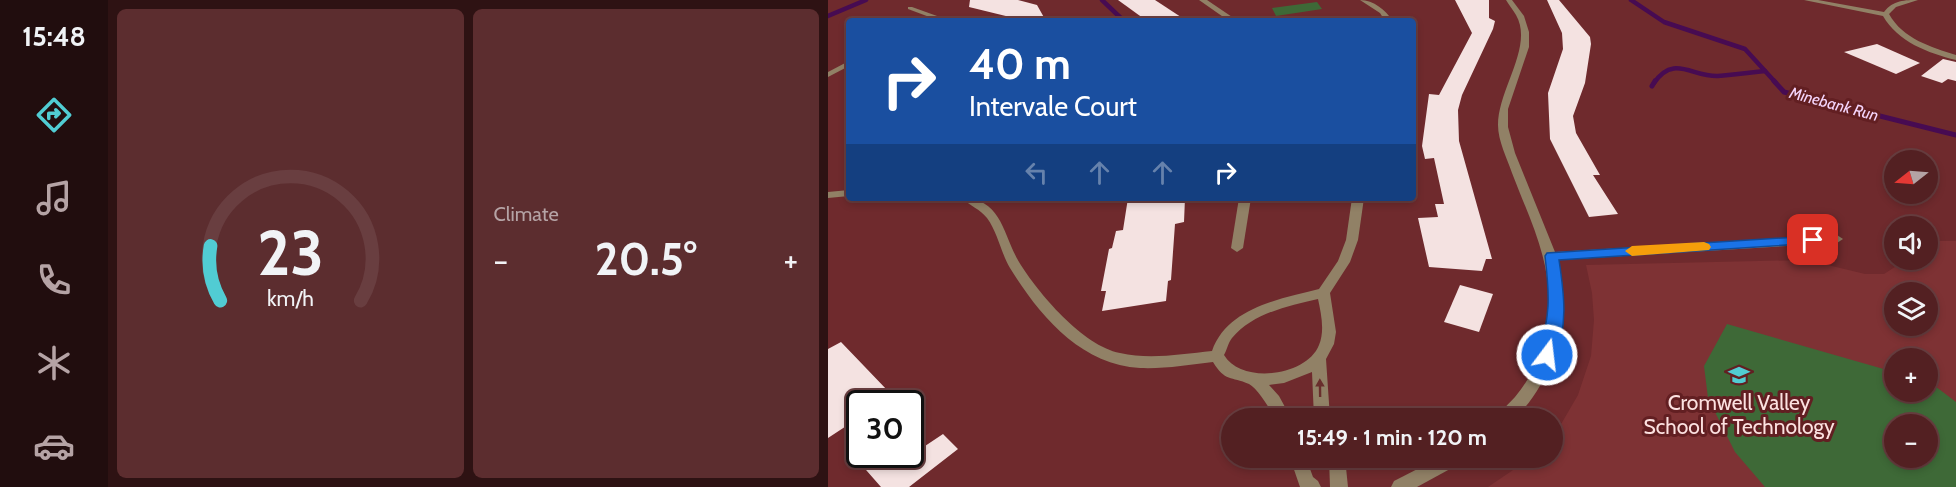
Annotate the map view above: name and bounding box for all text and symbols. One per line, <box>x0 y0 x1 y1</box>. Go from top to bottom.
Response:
text: 15:48 <box>22 20 86 53</box>
text: 40 m <box>969 38 1071 90</box>
icon: right <box>870 42 948 120</box>
water label: Minebank Run <box>1787 83 1880 125</box>
text: Intervale Court <box>969 90 1137 123</box>
icon: directions <box>33 94 75 136</box>
north arrow <box>1884 150 1938 204</box>
map controls <box>1884 150 1938 468</box>
icon: left <box>1020 156 1053 189</box>
icon: ahead <box>1083 156 1116 189</box>
icon: ahead <box>1146 156 1179 189</box>
icon: right <box>1209 156 1242 189</box>
icon: music <box>33 177 75 219</box>
text: Climate <box>494 202 559 226</box>
pin <box>1787 214 1838 265</box>
text: 23 <box>257 215 324 291</box>
button: sound <box>1884 216 1938 270</box>
icon: arrive <box>1796 223 1829 256</box>
text: 20.5° <box>595 232 697 286</box>
text: − <box>494 240 508 280</box>
text: + <box>783 240 798 280</box>
icon: phone <box>33 259 75 301</box>
button: layers <box>1884 282 1938 336</box>
text: km/h <box>267 285 314 311</box>
position arrow <box>1515 323 1579 387</box>
icon: climate <box>33 342 75 384</box>
button: + <box>1884 348 1938 402</box>
school or university icon: Cromwell Valley School of Technology <box>1727 363 1751 387</box>
one-way arrow <box>1315 379 1324 398</box>
speed limit sign: 30 <box>846 390 924 468</box>
place label: Cromwell Valley School of Technology <box>1643 390 1835 439</box>
button: − <box>1884 414 1938 468</box>
text: 15:49 · 1 min · 120 m <box>1297 424 1487 451</box>
icon: car <box>33 425 75 467</box>

